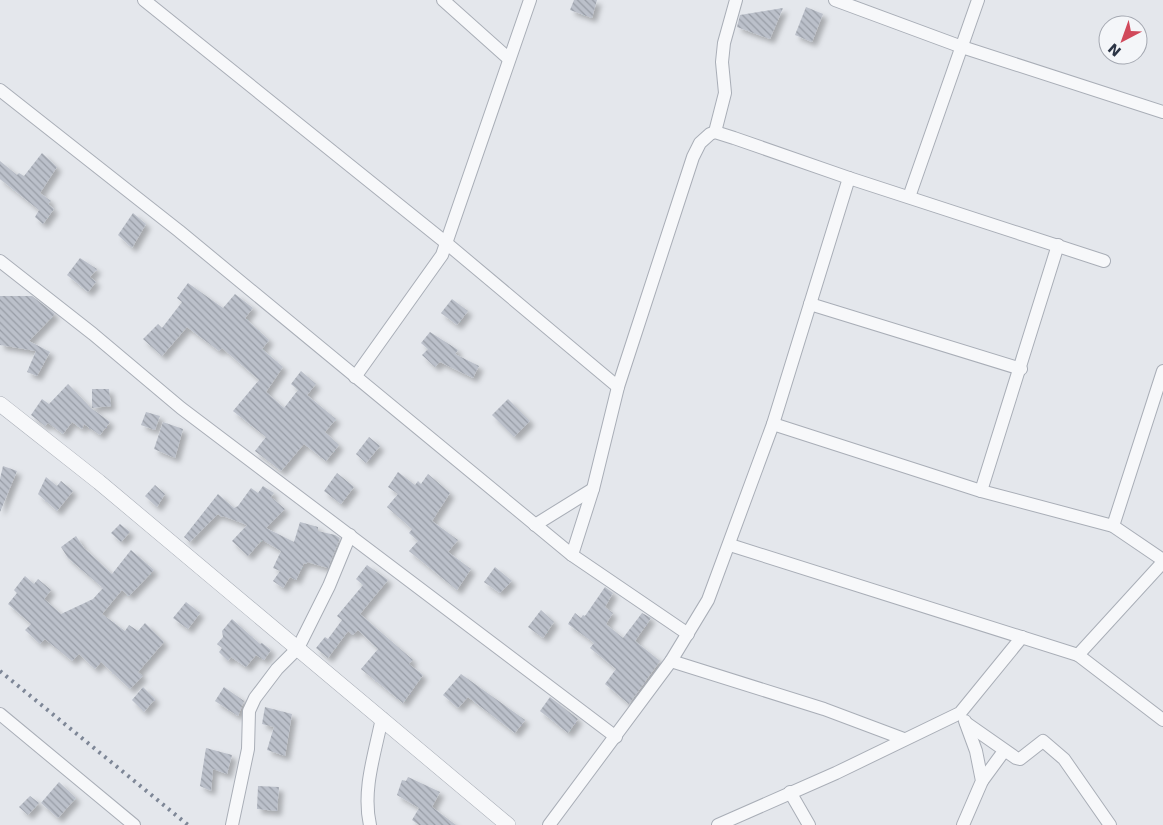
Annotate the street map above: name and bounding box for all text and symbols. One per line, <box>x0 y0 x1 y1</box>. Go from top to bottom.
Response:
north arrow <box>1098 15 1148 65</box>
text: N <box>1105 40 1124 60</box>

